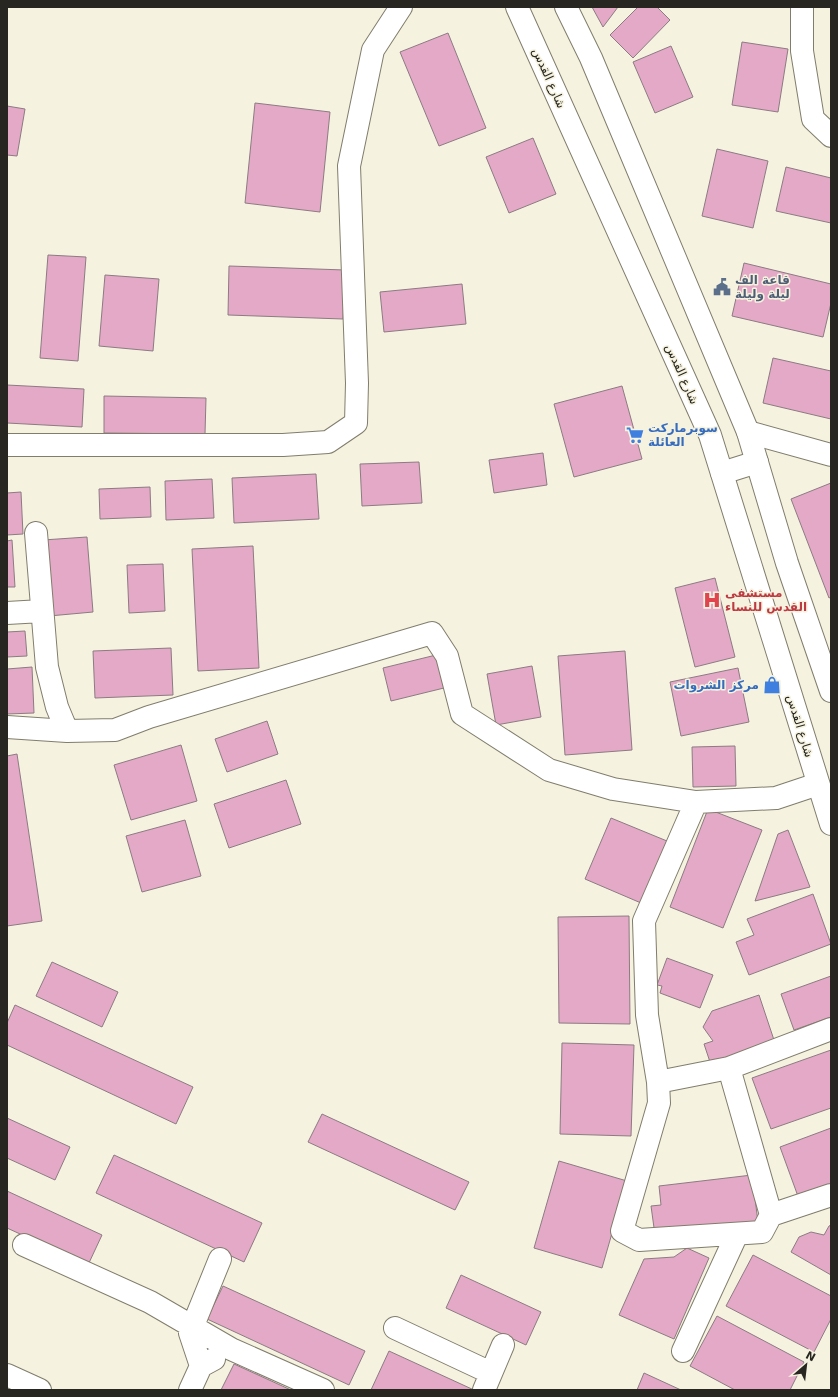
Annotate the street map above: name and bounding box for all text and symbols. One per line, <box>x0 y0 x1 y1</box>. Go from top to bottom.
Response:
street label: شارع القدس <box>529 46 569 111</box>
place label: قاعة الف ليلة وليلة <box>735 273 790 302</box>
public building icon: قاعة الف ليلة وليلة <box>712 277 732 297</box>
street label: شارع القدس <box>662 342 702 407</box>
place label: سوبرماركت العائلة <box>648 421 718 449</box>
supermarket icon: سوبرماركت العائلة <box>625 425 645 445</box>
place label: مستشفى القدس للنساء <box>725 586 807 614</box>
hospital icon: مستشفى القدس للنساء <box>702 590 722 610</box>
shop icon: مركز الشروات <box>762 675 782 695</box>
place label: مركز الشروات <box>674 678 759 693</box>
street label: شارع القدس <box>783 693 816 759</box>
north arrow <box>786 1345 826 1385</box>
text: N <box>803 1349 818 1365</box>

